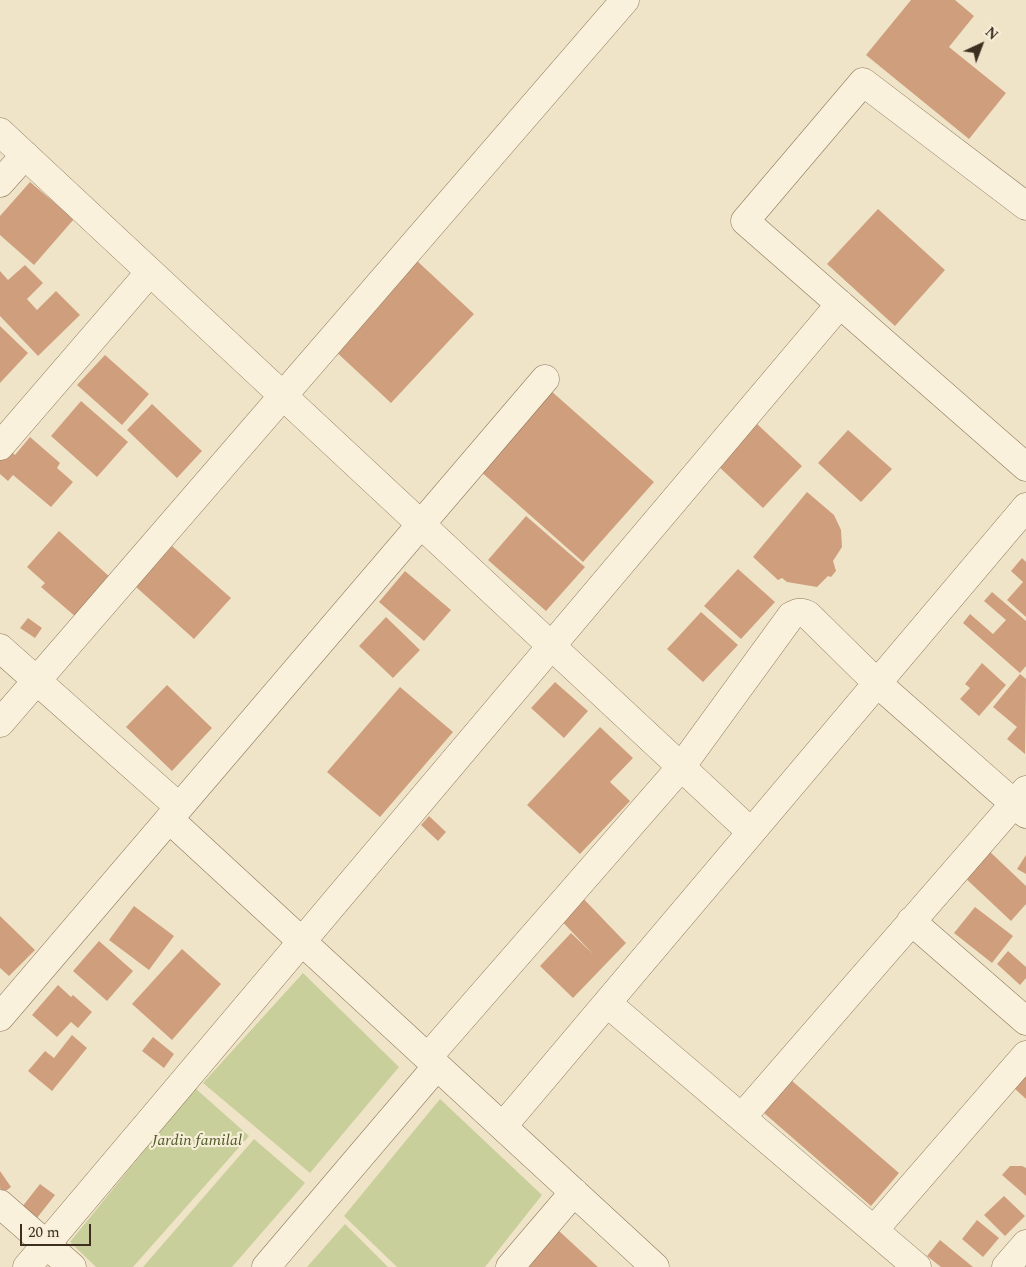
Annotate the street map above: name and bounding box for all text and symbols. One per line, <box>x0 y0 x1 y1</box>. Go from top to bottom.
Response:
north arrow <box>956 20 1006 70</box>
text: N <box>980 22 1003 45</box>
park label: Jardin familal <box>152 1132 242 1152</box>
scale bar <box>22 1214 94 1246</box>
text: 20 m <box>28 1221 60 1244</box>

